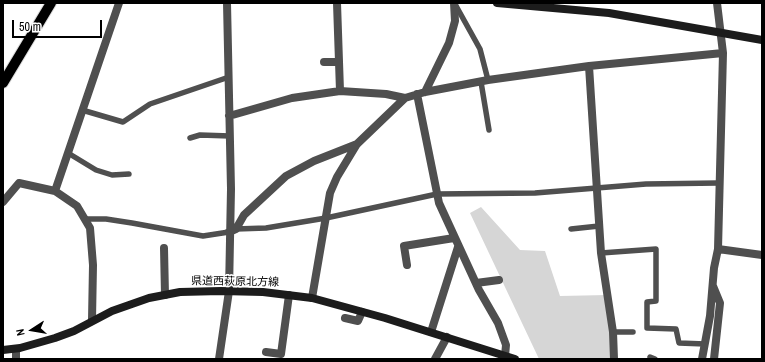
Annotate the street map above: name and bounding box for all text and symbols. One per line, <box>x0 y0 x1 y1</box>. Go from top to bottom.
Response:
scale bar <box>14 12 104 38</box>
text: 50 m <box>19 19 41 35</box>
street label: 県道西萩原北方線 <box>191 275 279 289</box>
north arrow <box>12 310 52 350</box>
text: N <box>13 328 28 337</box>

